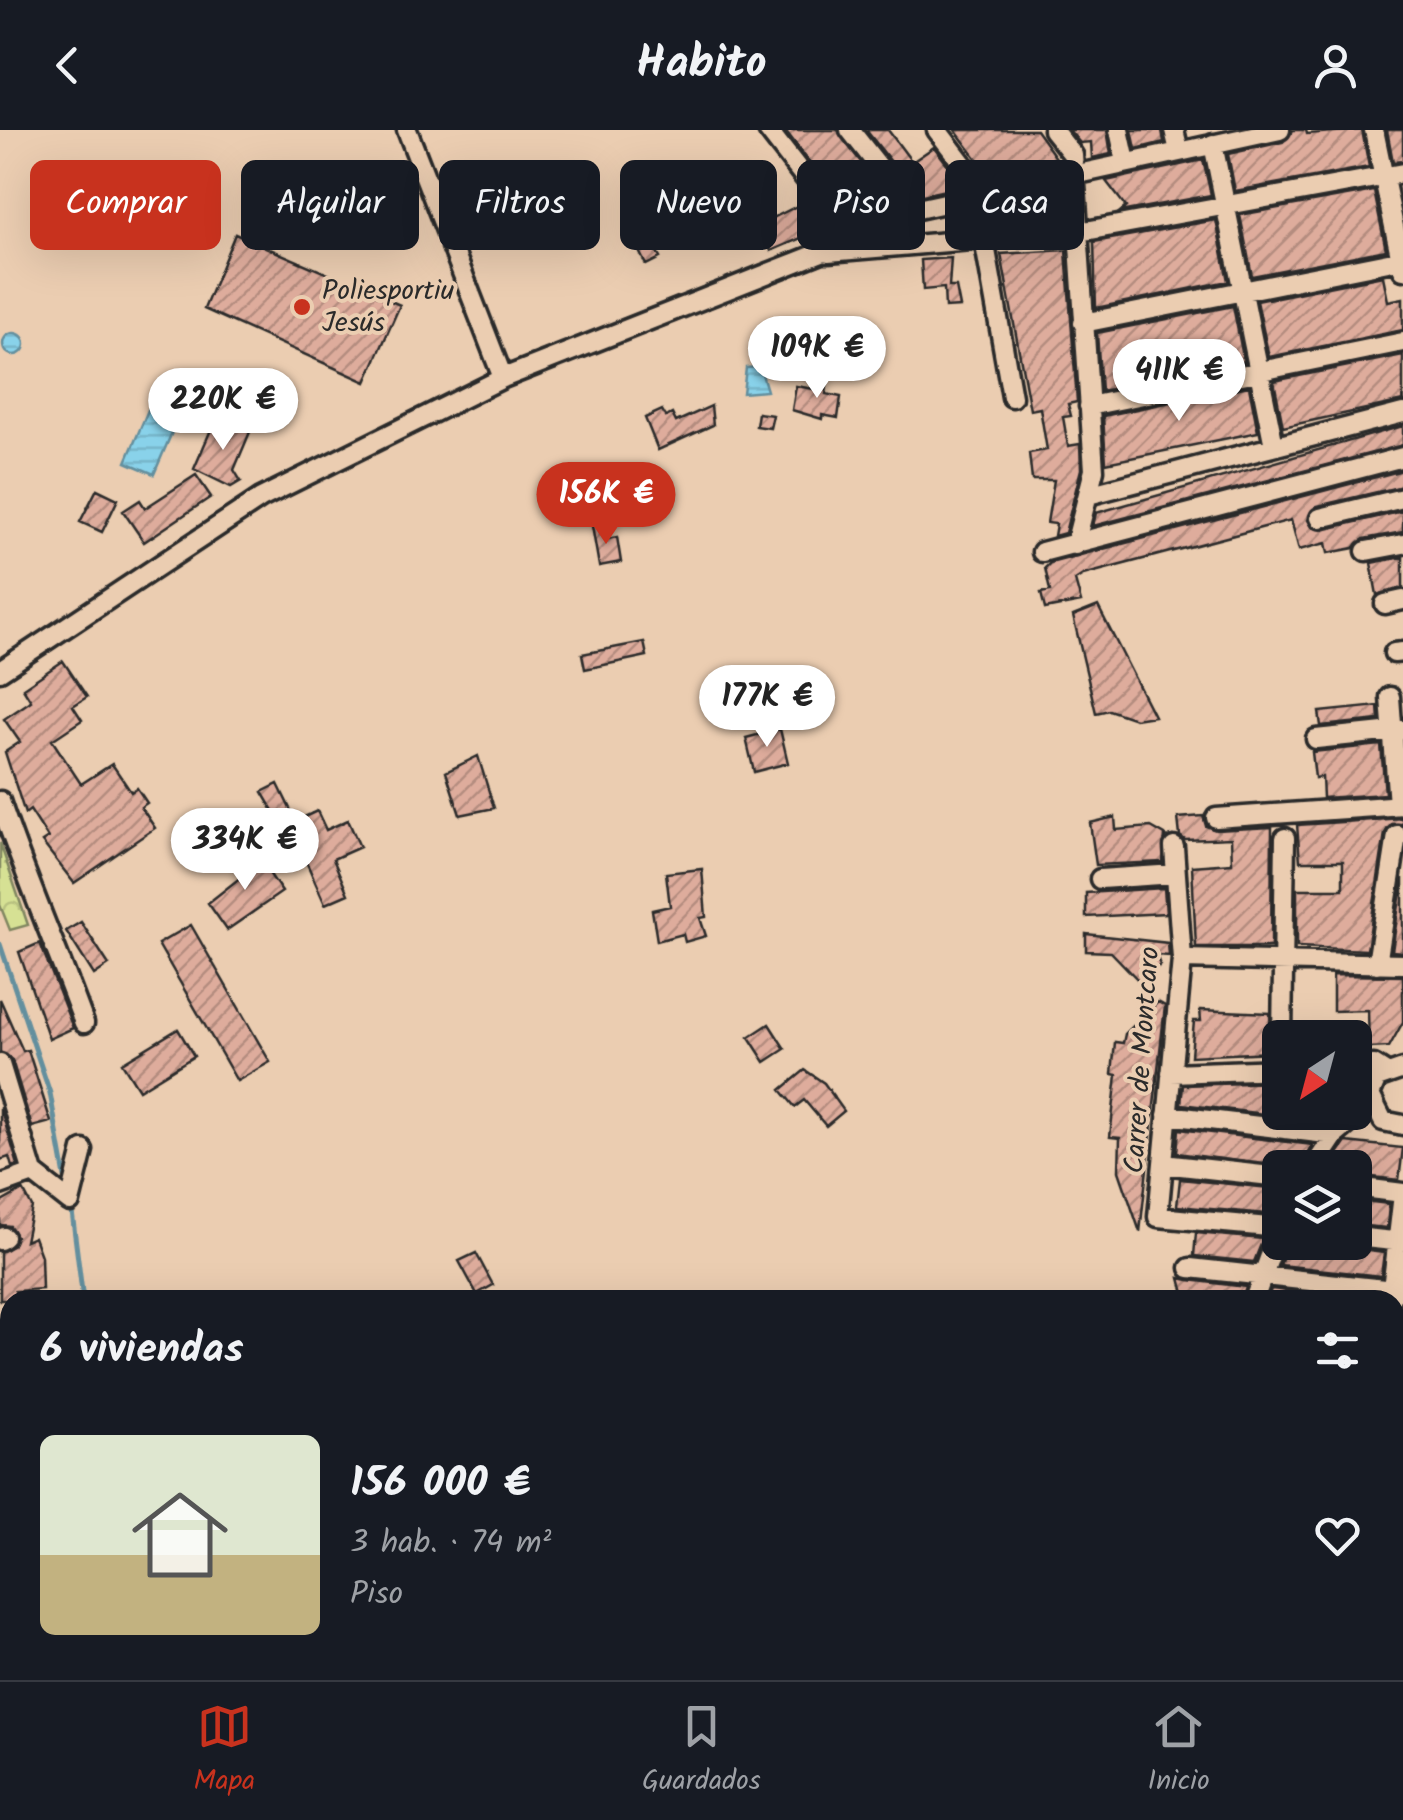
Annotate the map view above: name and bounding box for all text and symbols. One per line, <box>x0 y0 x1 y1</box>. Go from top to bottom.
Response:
text: Habito <box>636 29 767 101</box>
icon: back <box>40 38 95 93</box>
icon: person <box>1308 38 1363 93</box>
chip: Comprar <box>30 160 221 250</box>
chip: Alquilar <box>241 160 419 250</box>
chip: Filtros <box>439 160 600 250</box>
chip: Nuevo <box>620 160 777 250</box>
chip: Piso <box>797 160 925 250</box>
chip: Casa <box>945 160 1084 250</box>
place label: Poliesportiu Jesús <box>322 269 454 346</box>
marker: Poliesportiu Jesús <box>291 296 313 318</box>
pin: 109K € <box>736 316 898 401</box>
text: 109K € <box>770 323 864 374</box>
pin: 411K € <box>1098 339 1260 424</box>
text: 411K € <box>1135 346 1223 397</box>
pin: 220K € <box>142 368 304 453</box>
text: 220K € <box>170 375 276 426</box>
pin: 156K € <box>525 462 687 547</box>
text: 156K € <box>558 469 654 520</box>
pin: 177K € <box>686 665 848 750</box>
text: 177K € <box>721 672 813 723</box>
pin: 334K € <box>164 808 326 893</box>
text: 334K € <box>193 815 297 866</box>
street label: Carrer de Montcaro <box>1113 945 1173 1175</box>
north arrow <box>1262 1020 1372 1130</box>
map controls <box>1262 1020 1372 1260</box>
button: layers <box>1262 1150 1372 1260</box>
text: 6 viviendas <box>40 1317 244 1384</box>
icon: filters <box>1310 1323 1365 1378</box>
text: 156 000 € <box>350 1451 530 1518</box>
icon: home <box>120 1475 240 1595</box>
icon: heart <box>1310 1508 1365 1563</box>
text: 3 hab. · 74 m² <box>350 1518 551 1569</box>
text: Piso <box>350 1569 403 1620</box>
tab: Mapa <box>193 1699 255 1804</box>
tab: Guardados <box>642 1699 761 1804</box>
tab: Inicio <box>1147 1699 1210 1804</box>

